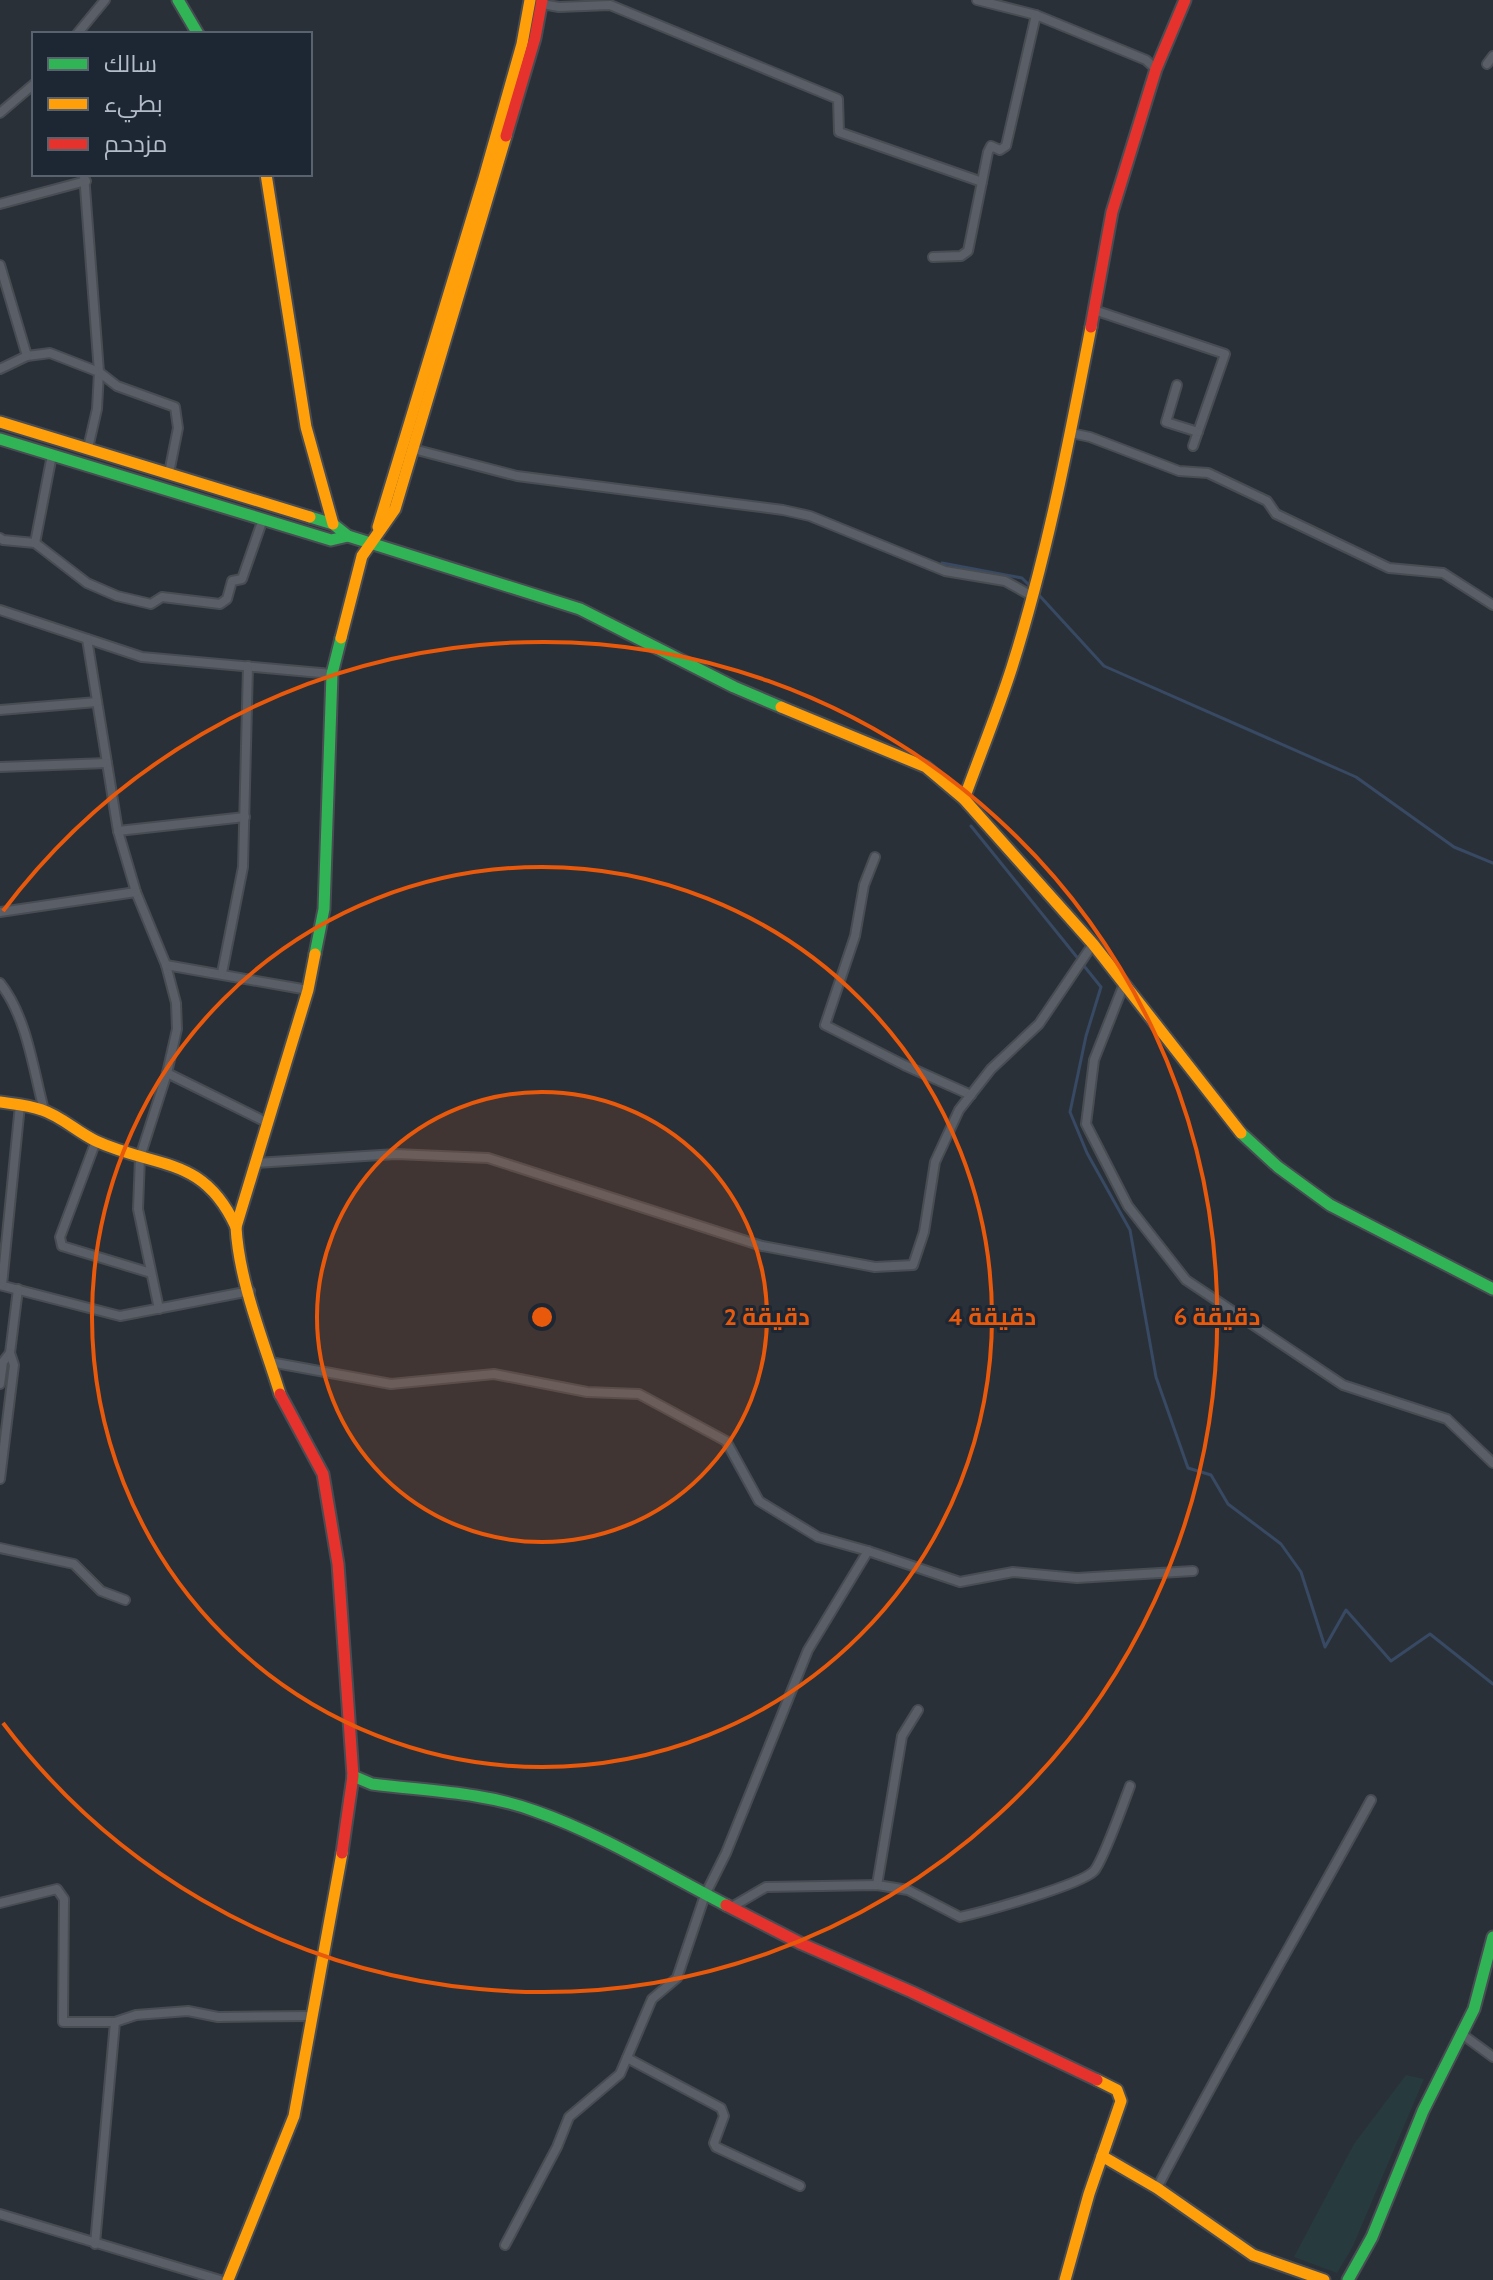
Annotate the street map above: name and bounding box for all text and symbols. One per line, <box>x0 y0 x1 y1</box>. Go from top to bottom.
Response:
legend <box>32 32 312 176</box>
text: سالك <box>104 49 157 78</box>
text: بطيء <box>104 89 163 123</box>
text: مزدحم <box>104 129 167 160</box>
text: 2 دقيقة <box>724 1302 810 1331</box>
text: 4 دقيقة <box>948 1302 1036 1331</box>
text: 6 دقيقة <box>1174 1302 1260 1331</box>
centre of rings <box>528 1303 556 1331</box>

